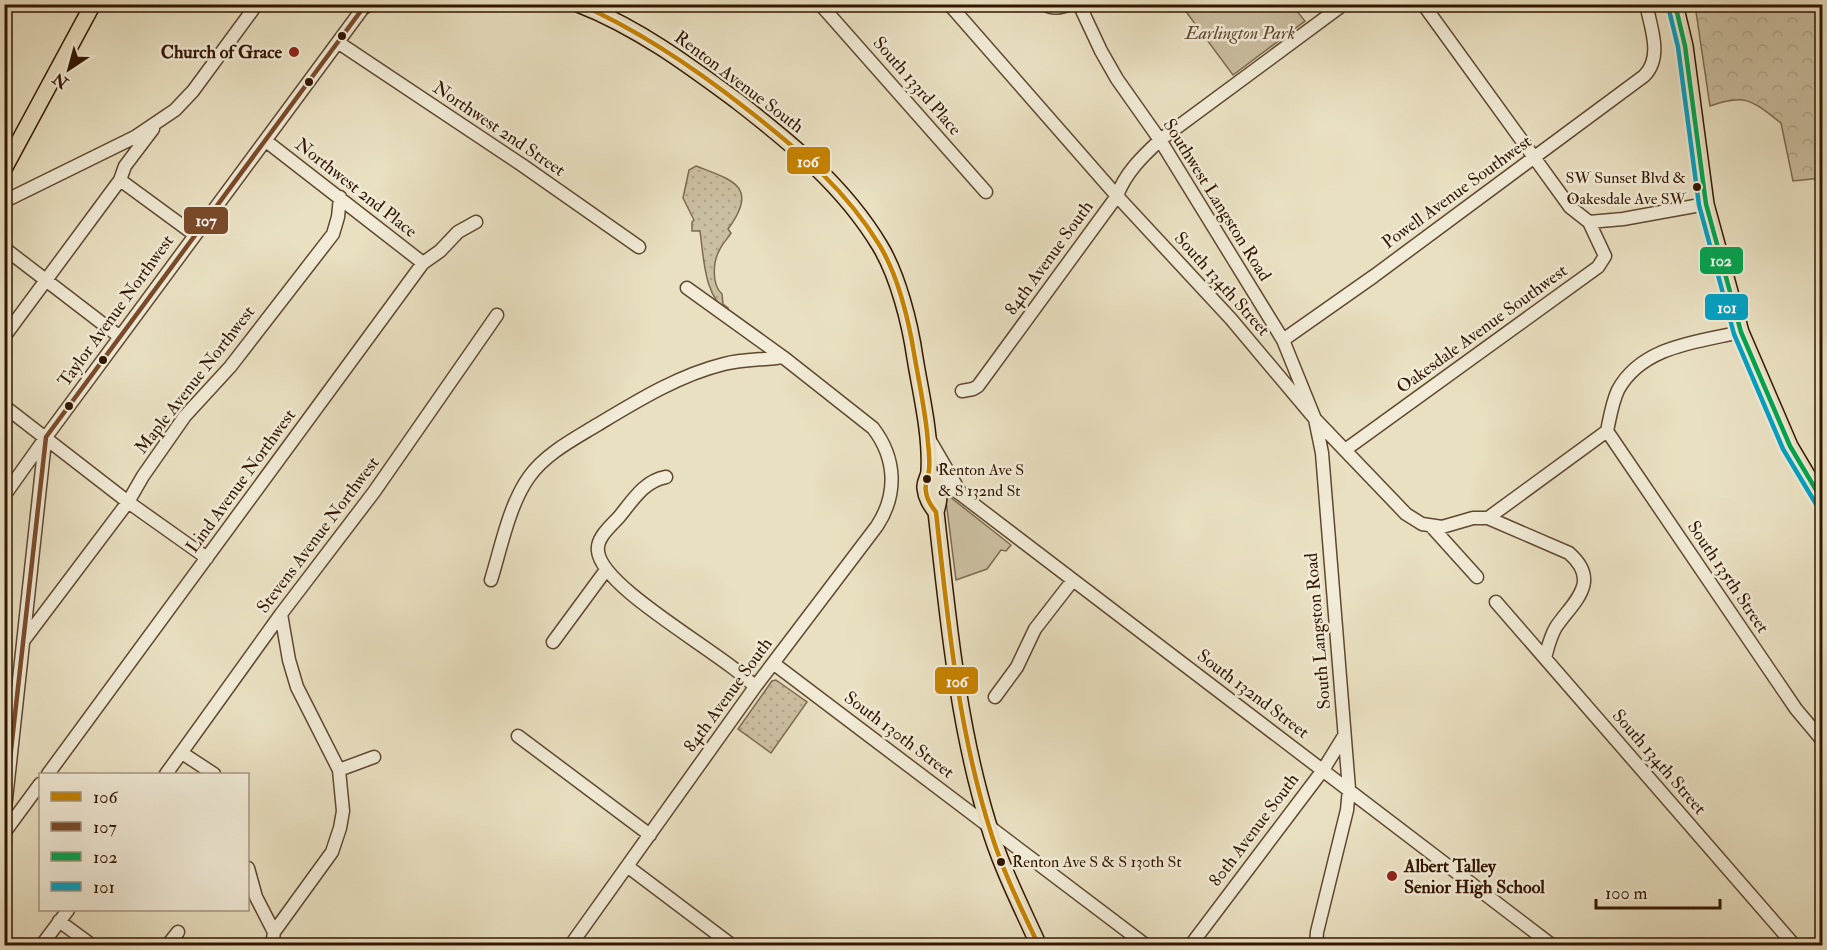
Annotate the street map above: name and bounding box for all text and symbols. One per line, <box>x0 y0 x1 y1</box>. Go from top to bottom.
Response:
park label: Earlington Park <box>1184 22 1295 45</box>
street label: Renton Avenue South <box>670 26 809 138</box>
unlabelled marker <box>336 30 348 42</box>
street label: South 133rd Place <box>868 32 967 141</box>
north arrow <box>39 39 99 99</box>
place label: Church of Grace <box>161 41 282 64</box>
marker: Church of Grace <box>287 45 301 59</box>
text: N <box>49 68 73 93</box>
unlabelled marker <box>303 76 315 88</box>
street label: Northwest 2nd Street <box>428 76 570 182</box>
street label: Southwest Langston Road <box>1158 115 1276 286</box>
street label: Powell Avenue Southwest <box>1378 130 1537 254</box>
street label: Northwest 2nd Place <box>290 133 422 243</box>
line badge: 106 <box>786 146 831 175</box>
text: 106 <box>797 152 821 172</box>
place label: SW Sunset Blvd & Oakesdale Ave SW <box>1566 168 1687 209</box>
marker: SW Sunset Blvd & Oakesdale Ave SW <box>1691 181 1703 193</box>
street label: 84th Avenue South <box>1000 196 1099 320</box>
line badge: 107 <box>183 206 229 235</box>
text: 107 <box>195 211 217 231</box>
street label: South 134th Street <box>1169 227 1275 341</box>
street label: Taylor Avenue Northwest <box>53 230 179 392</box>
line badge: 102 <box>1699 246 1744 275</box>
text: 102 <box>1710 251 1732 271</box>
street label: Oakesdale Avenue Southwest <box>1392 259 1572 399</box>
line badge: 101 <box>1704 293 1749 321</box>
text: 101 <box>1717 298 1737 318</box>
street label: Maple Avenue Northwest <box>130 301 260 459</box>
unlabelled marker <box>97 354 109 366</box>
unlabelled marker <box>63 400 75 412</box>
street label: Lind Avenue Northwest <box>181 404 301 557</box>
street label: Stevens Avenue Northwest <box>252 452 385 618</box>
place label: Renton Ave S & S 132nd St <box>938 460 1024 501</box>
marker: Renton Ave S & S 132nd St <box>921 473 933 485</box>
street label: South 135th Street <box>1682 516 1774 638</box>
street label: South Langston Road <box>1300 552 1336 710</box>
street label: 84th Avenue South <box>679 633 778 757</box>
street label: South 132nd Street <box>1192 644 1314 744</box>
line badge: 106 <box>934 666 979 695</box>
text: 106 <box>946 672 970 692</box>
street label: South 130th Street <box>839 686 959 784</box>
street label: South 134th Street <box>1607 704 1711 820</box>
street label: 80th Avenue South <box>1204 768 1304 891</box>
legend <box>39 773 249 911</box>
text: 106 <box>93 786 119 809</box>
text: 107 <box>93 816 117 839</box>
text: 102 <box>93 846 118 869</box>
place label: Renton Ave S & S 130th St <box>1012 852 1182 872</box>
place label: Albert Talley Senior High School <box>1403 855 1545 899</box>
marker: Renton Ave S & S 130th St <box>995 856 1007 868</box>
marker: Albert Talley Senior High School <box>1385 869 1399 883</box>
scale bar <box>1596 872 1720 910</box>
text: 101 <box>93 876 115 899</box>
text: 100 m <box>1605 882 1648 905</box>

